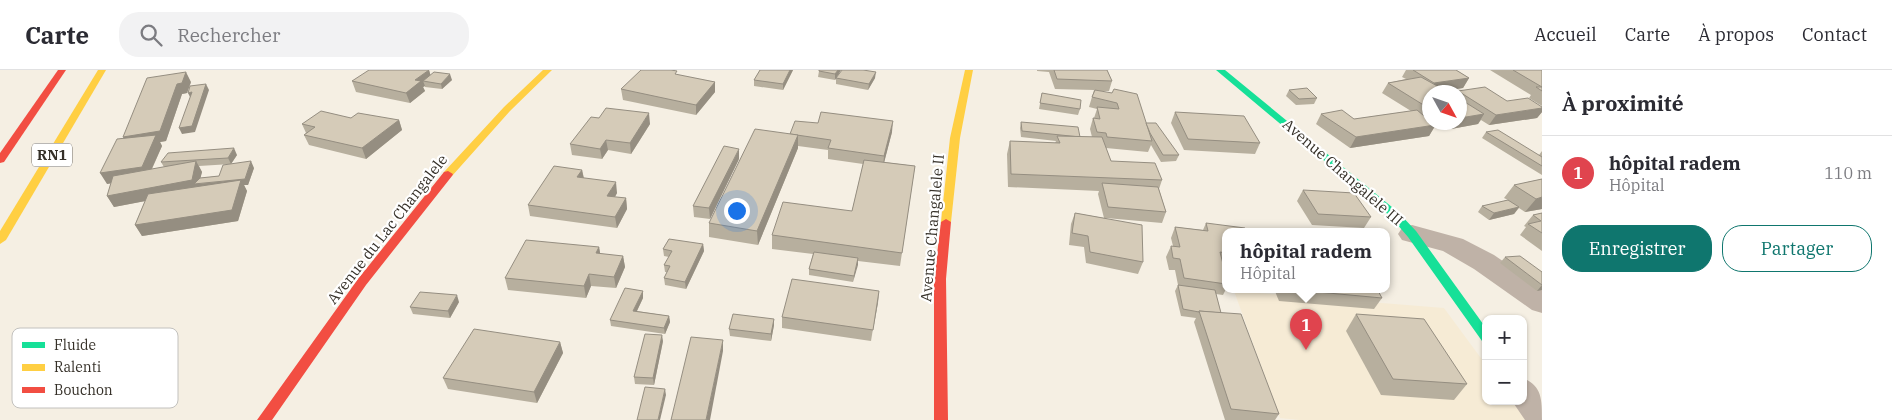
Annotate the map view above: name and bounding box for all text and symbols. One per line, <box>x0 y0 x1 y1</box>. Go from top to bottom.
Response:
search box <box>119 12 469 57</box>
text: Carte <box>25 19 89 51</box>
icon: search <box>137 21 165 49</box>
text: Rechercher <box>177 23 280 47</box>
text: Accueil <box>1534 23 1597 46</box>
text: Carte <box>1625 23 1670 46</box>
text: À propos <box>1698 23 1774 46</box>
text: Contact <box>1802 23 1867 46</box>
north arrow <box>1422 85 1467 130</box>
text: À proximité <box>1562 89 1684 117</box>
street label: Avenue Changalele III <box>1279 114 1407 230</box>
road number: RN1 <box>32 144 72 166</box>
street label: Avenue du Lac Changalele <box>323 150 451 308</box>
text: hôpital radem <box>1609 151 1741 175</box>
street label: Avenue Changalele II <box>916 153 948 303</box>
text: 1 <box>1573 163 1583 183</box>
text: 110 m <box>1824 163 1872 183</box>
text: Hôpital <box>1609 175 1665 195</box>
your location <box>724 198 750 224</box>
button: Enregistrer <box>1562 225 1712 272</box>
button: Partager <box>1722 225 1872 272</box>
popup <box>1222 228 1390 293</box>
text: hôpital radem <box>1240 239 1372 263</box>
text: Hôpital <box>1240 263 1296 283</box>
pin: 1 <box>1290 309 1322 350</box>
map controls <box>1482 315 1527 405</box>
button: + <box>1482 315 1527 360</box>
legend <box>12 328 178 408</box>
text: Fluide <box>54 336 96 354</box>
text: Ralenti <box>54 358 101 376</box>
button: − <box>1482 360 1527 405</box>
text: Bouchon <box>54 381 113 399</box>

